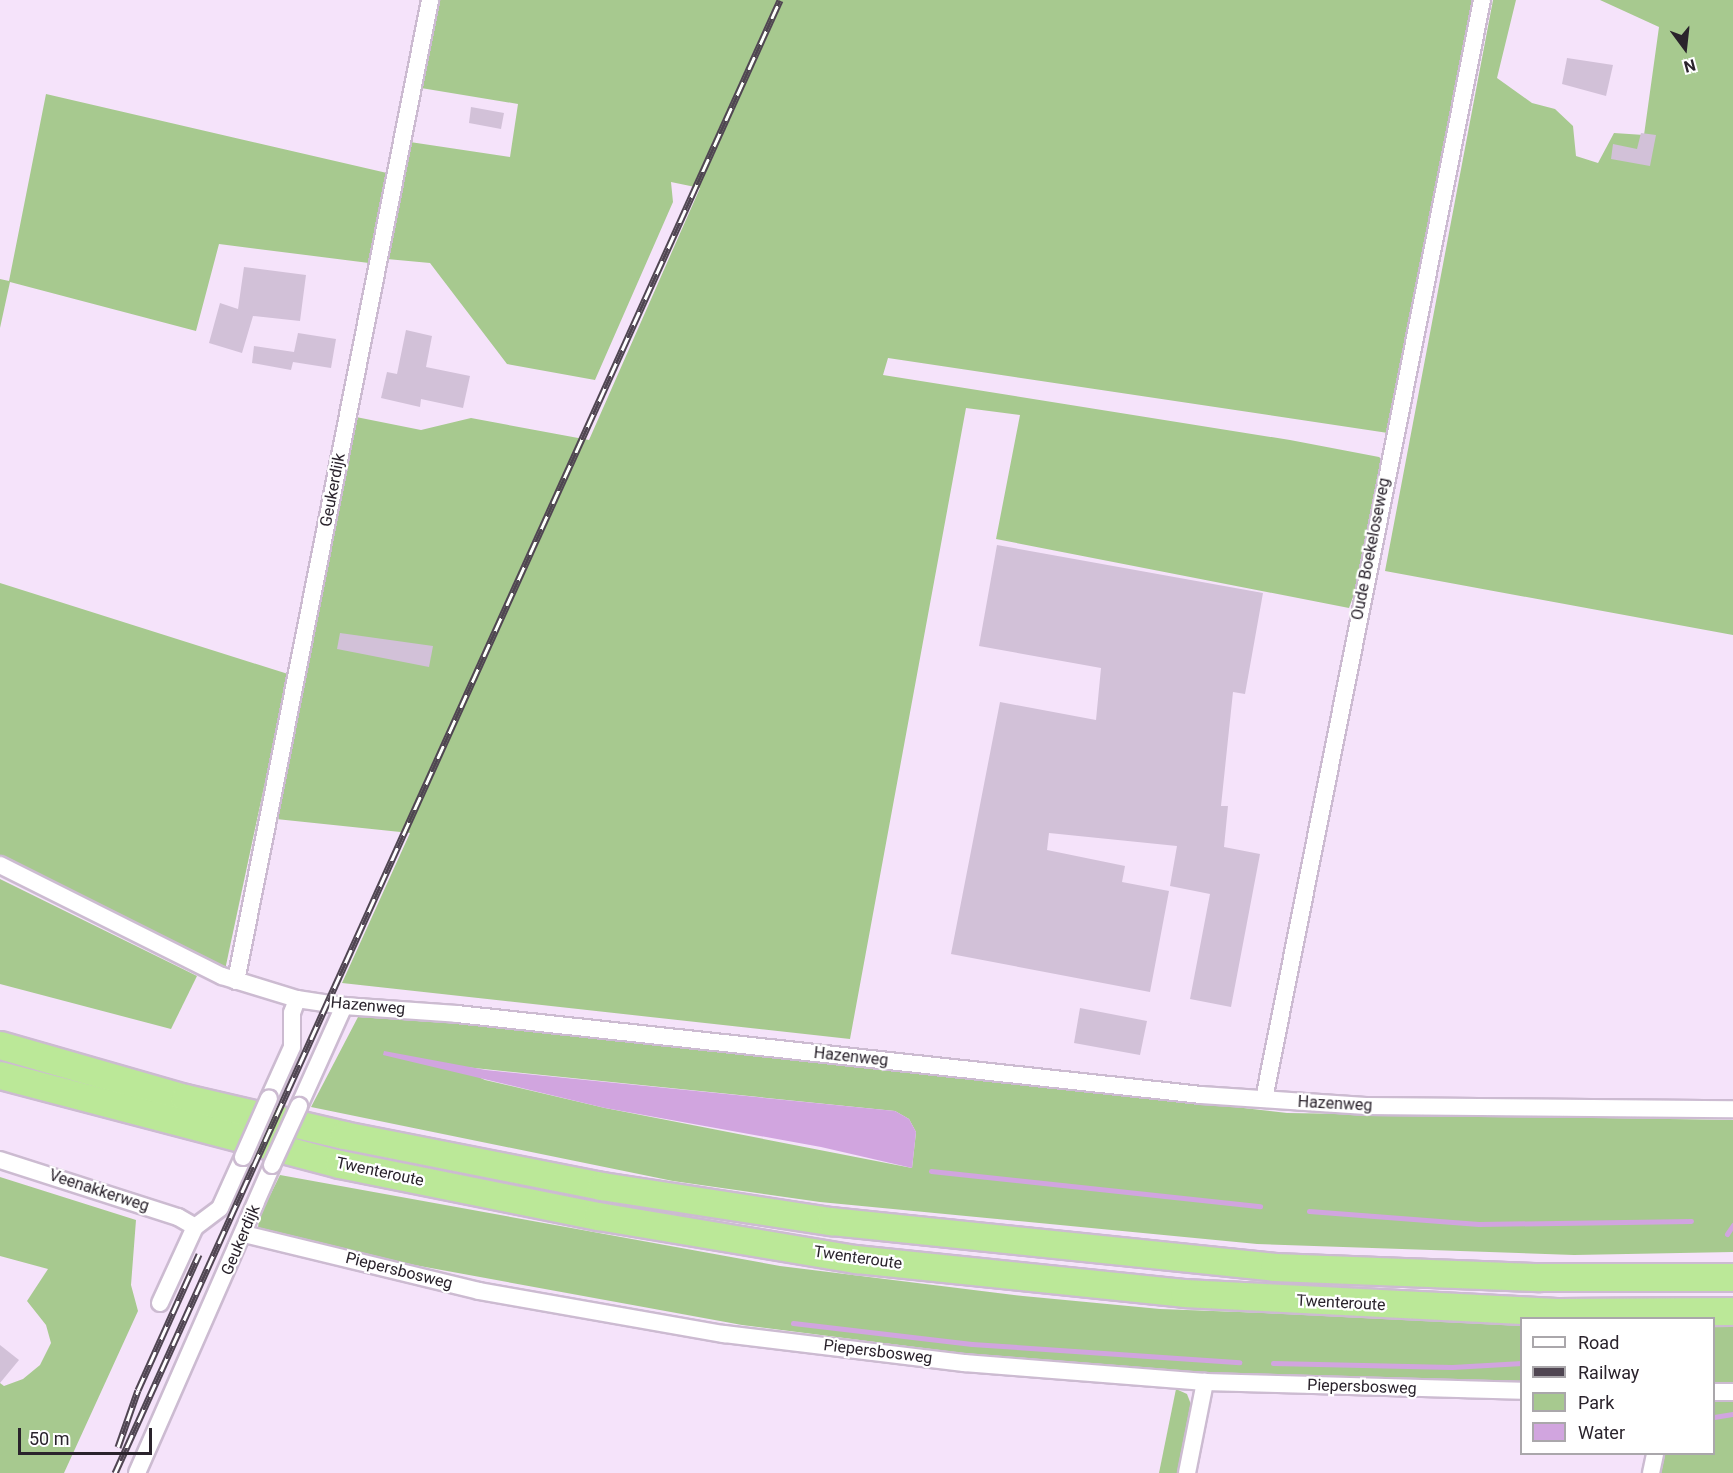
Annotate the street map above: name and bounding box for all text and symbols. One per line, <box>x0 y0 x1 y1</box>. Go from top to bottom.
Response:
north arrow <box>1655 18 1715 78</box>
text: N <box>1682 55 1698 77</box>
street label: Geukerdijk <box>316 451 350 529</box>
street label: Oude Boekeloseweg <box>1348 476 1394 622</box>
street label: Hazenweg <box>330 993 406 1019</box>
street label: Hazenweg <box>813 1044 889 1070</box>
street label: Hazenweg <box>1297 1092 1373 1116</box>
street label: Twenteroute <box>334 1153 426 1191</box>
street label: Veenakkerweg <box>47 1166 151 1216</box>
street label: Geukerdijk <box>218 1202 264 1278</box>
street label: Twenteroute <box>813 1242 903 1274</box>
street label: Piepersbosweg <box>344 1248 454 1294</box>
street label: Twenteroute <box>1296 1291 1386 1315</box>
legend <box>1520 1317 1715 1455</box>
text: Road <box>1578 1332 1619 1353</box>
street label: Piepersbosweg <box>822 1336 934 1368</box>
text: Railway <box>1578 1362 1639 1383</box>
street label: Piepersbosweg <box>1307 1375 1417 1399</box>
text: Park <box>1578 1392 1614 1413</box>
scale bar <box>21 1416 154 1454</box>
text: Water <box>1578 1422 1625 1443</box>
text: 50 m <box>29 1428 69 1449</box>

